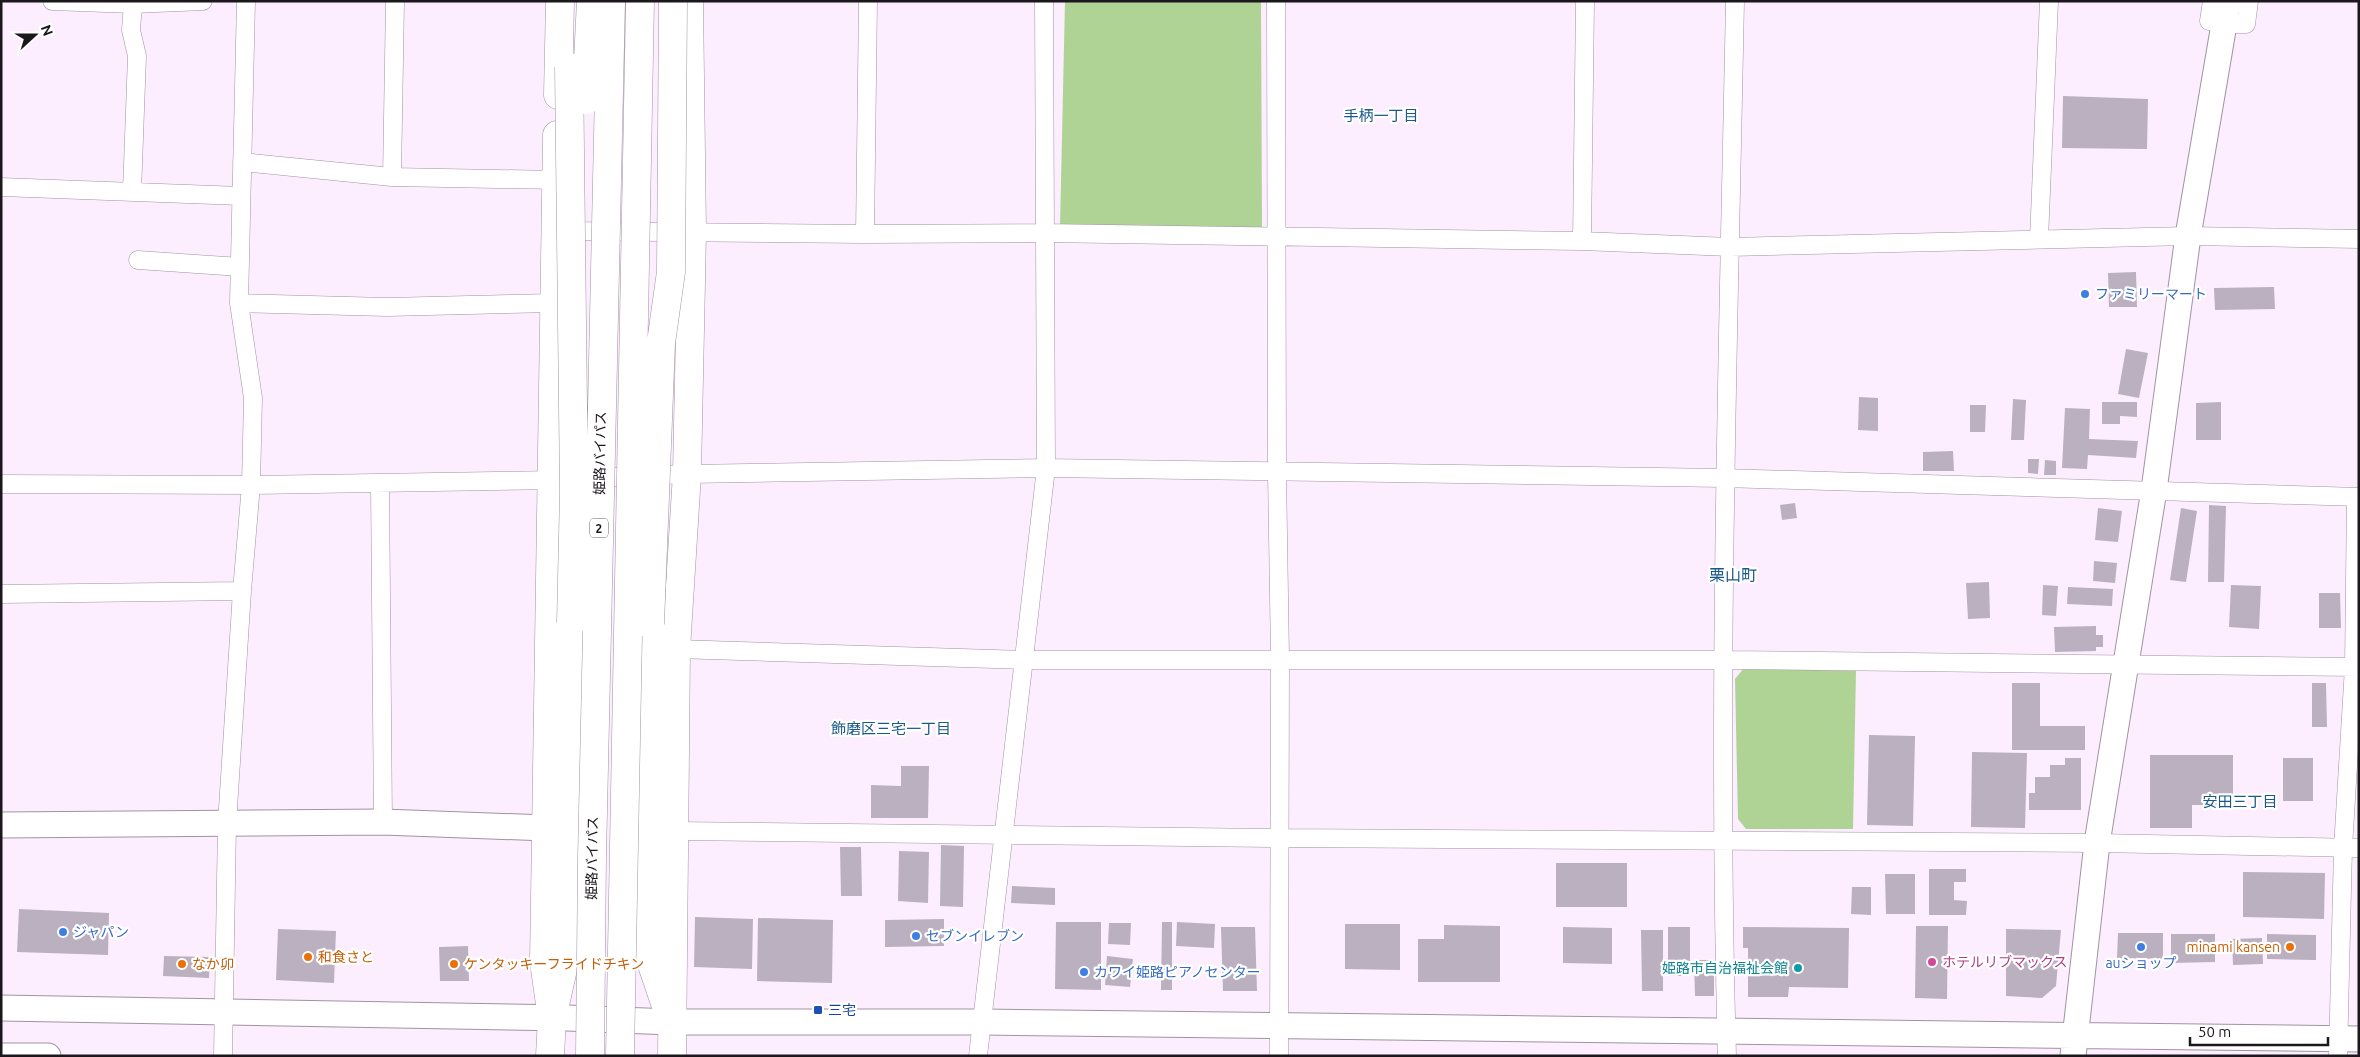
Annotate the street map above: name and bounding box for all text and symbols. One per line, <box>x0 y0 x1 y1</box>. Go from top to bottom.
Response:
north arrow <box>10 10 60 60</box>
text: N <box>38 23 56 38</box>
district label: 手柄一丁目 <box>1343 107 1419 124</box>
place label: ファミリーマート <box>2095 286 2207 302</box>
marker: ファミリーマート <box>2079 288 2091 300</box>
street label: 姫路バイパス <box>591 411 609 495</box>
road number: 2 <box>590 518 608 538</box>
district label: 栗山町 <box>1709 566 1757 584</box>
district label: 飾磨区三宅一丁目 <box>831 720 951 737</box>
district label: 安田三丁目 <box>2202 793 2278 810</box>
street label: 姫路バイパス <box>583 816 601 900</box>
place label: ジャパン <box>73 924 129 940</box>
marker: ジャパン <box>57 926 69 938</box>
place label: セブンイレブン <box>926 928 1024 944</box>
marker: セブンイレブン <box>910 930 922 942</box>
place label: minami kansen <box>2187 939 2280 955</box>
marker: auショップ <box>2135 941 2147 953</box>
marker: minami kansen <box>2284 941 2296 953</box>
place label: 和食さと <box>318 949 374 965</box>
marker: 和食さと <box>302 951 314 963</box>
place label: ホテルリブマックス <box>1942 954 2068 970</box>
place label: auショップ <box>2105 955 2177 971</box>
place label: なか卯 <box>192 956 234 972</box>
place label: ケンタッキーフライドチキン <box>464 956 644 972</box>
marker: ホテルリブマックス <box>1926 956 1938 968</box>
marker: なか卯 <box>176 958 188 970</box>
marker: ケンタッキーフライドチキン <box>448 958 460 970</box>
place label: 姫路市自治福祉会館 <box>1662 960 1788 976</box>
marker: 姫路市自治福祉会館 <box>1792 962 1804 974</box>
place label: カワイ姫路ピアノセンター <box>1094 964 1261 980</box>
marker: カワイ姫路ピアノセンター <box>1078 966 1090 978</box>
place label: 三宅 <box>828 1002 856 1018</box>
marker: 三宅 <box>812 1004 824 1016</box>
scale bar <box>2190 1014 2328 1046</box>
text: 50 m <box>2198 1023 2231 1040</box>

